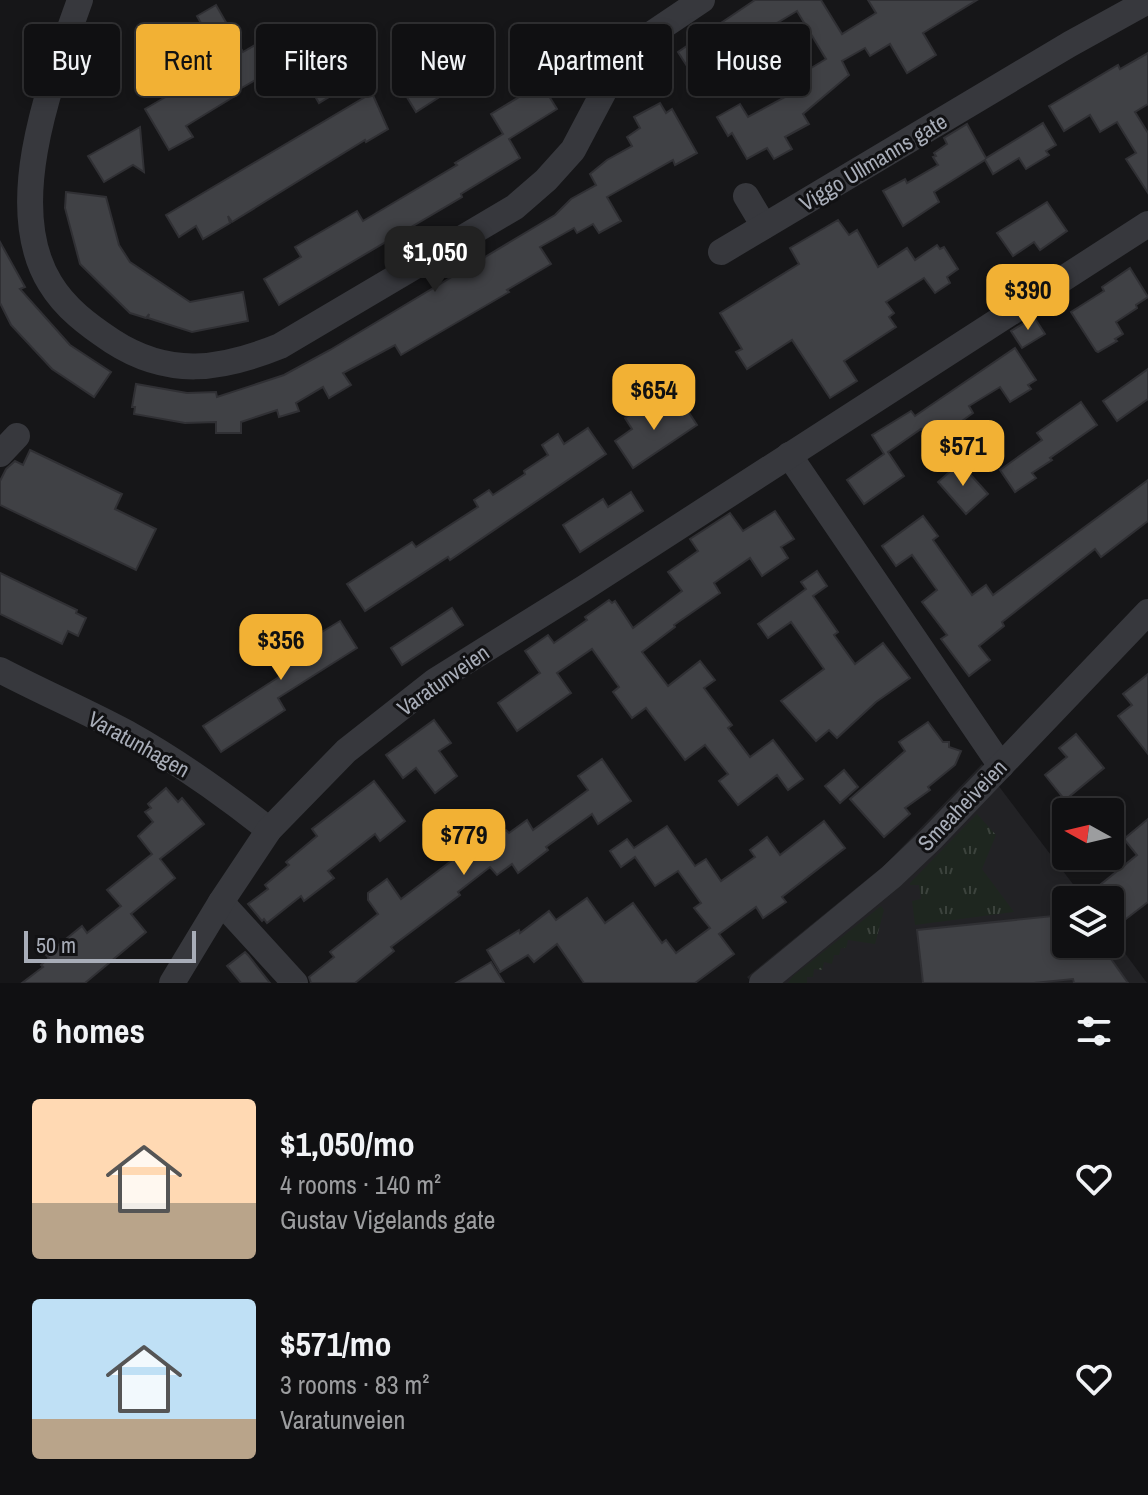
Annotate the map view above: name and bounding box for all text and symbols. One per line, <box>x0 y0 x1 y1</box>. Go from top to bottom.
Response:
chip: Buy <box>24 24 120 96</box>
chip: Rent <box>136 24 240 96</box>
chip: Filters <box>256 24 376 96</box>
chip: New <box>392 24 494 96</box>
chip: Apartment <box>510 24 672 96</box>
chip: House <box>688 24 810 96</box>
street label: Viggo Ullmanns gate <box>794 106 952 218</box>
pin: $1,050 <box>370 226 500 294</box>
text: $1,050 <box>402 234 468 269</box>
pin: $390 <box>981 264 1075 332</box>
text: $390 <box>1004 272 1052 307</box>
pin: $654 <box>607 364 701 432</box>
text: $654 <box>630 372 678 407</box>
pin: $571 <box>916 420 1010 488</box>
text: $571 <box>939 428 987 463</box>
pin: $356 <box>234 614 328 682</box>
text: $356 <box>257 622 305 657</box>
street label: Varatunveien <box>391 637 495 723</box>
street label: Varatunhagen <box>83 704 195 784</box>
street label: Smeaheiveien <box>911 753 1013 857</box>
north arrow <box>1052 798 1124 870</box>
map controls <box>1052 798 1124 958</box>
pin: $779 <box>417 809 511 877</box>
text: $779 <box>440 817 488 852</box>
button: layers <box>1052 886 1124 958</box>
scale bar <box>24 927 196 963</box>
text: 50 m <box>36 930 76 960</box>
text: 6 homes <box>32 1008 145 1054</box>
icon: filters <box>1072 1009 1116 1053</box>
text: $1,050/mo <box>280 1121 415 1167</box>
icon: home <box>96 1131 192 1227</box>
icon: heart <box>1072 1157 1116 1201</box>
text: 4 rooms · 140 m² <box>280 1167 441 1202</box>
text: Gustav Vigelands gate <box>280 1202 495 1237</box>
text: $571/mo <box>280 1321 392 1367</box>
icon: home <box>96 1331 192 1427</box>
icon: heart <box>1072 1357 1116 1401</box>
text: 3 rooms · 83 m² <box>280 1367 429 1402</box>
text: Varatunveien <box>280 1402 405 1437</box>

